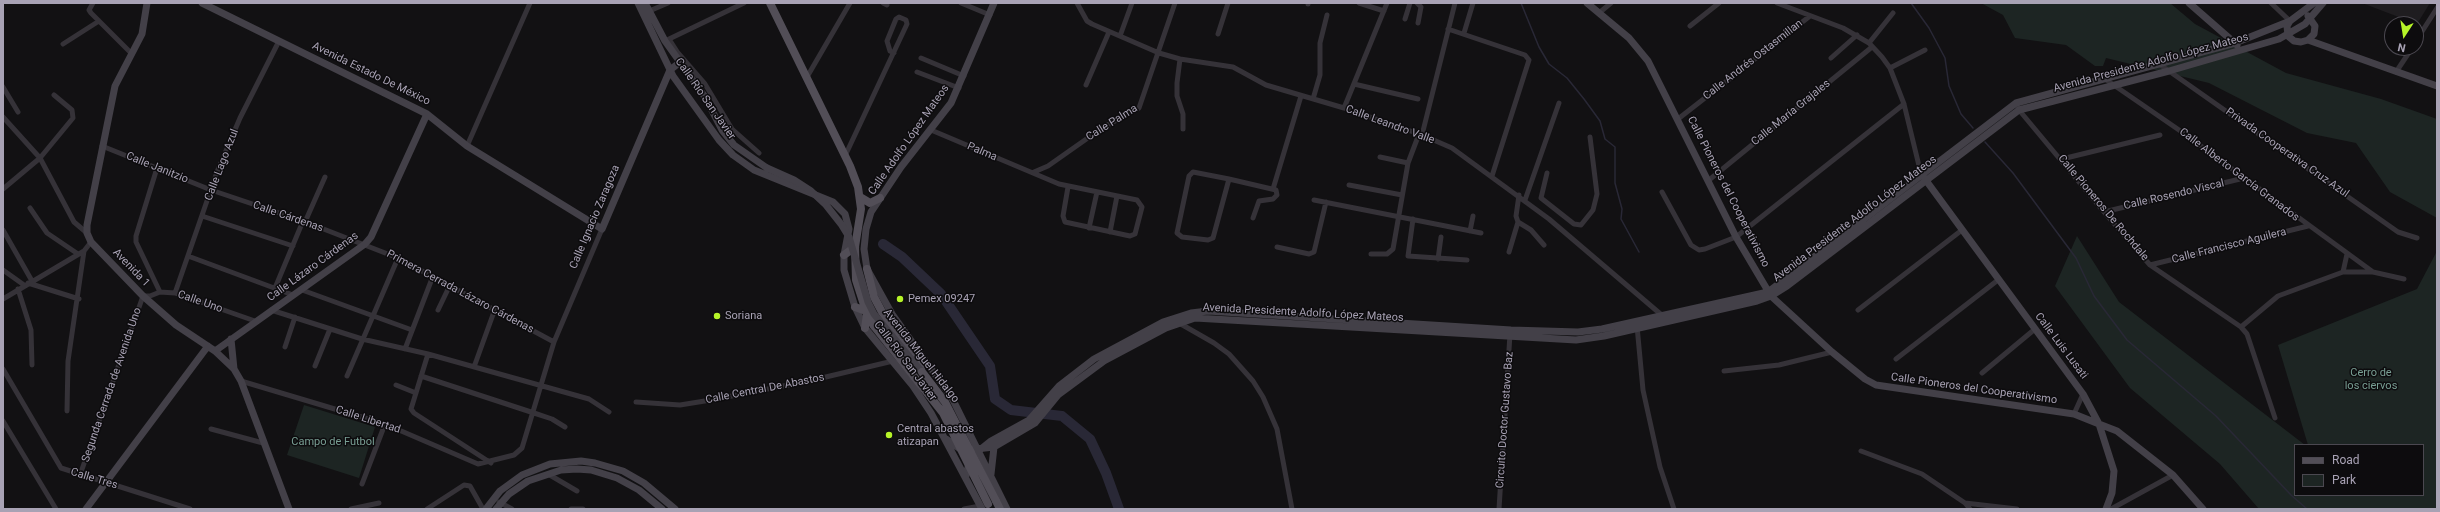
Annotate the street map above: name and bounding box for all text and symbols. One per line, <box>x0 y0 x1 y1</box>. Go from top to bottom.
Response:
north arrow <box>2384 16 2424 56</box>
street label: Calle Andrés Ostasmillan <box>1701 17 1805 103</box>
street label: Avenida Presidente Adolfo López Mateos <box>2052 31 2250 95</box>
street label: Avenida Estado De México <box>310 40 432 108</box>
text: N <box>2396 40 2407 54</box>
street label: Calle Río San Javier <box>672 56 738 142</box>
street label: Calle María Grajales <box>1749 77 1833 149</box>
street label: Calle Adolfo López Mateos <box>866 82 952 198</box>
street label: Calle Palma <box>1084 102 1140 144</box>
street label: Calle Leandro Valle <box>1344 103 1436 147</box>
street label: Privada Cooperativa Cruz Azul <box>2223 105 2351 201</box>
street label: Calle Pioneros del Cooperativismo <box>1684 114 1772 270</box>
street label: Calle Alberto García Granados <box>2176 126 2302 224</box>
street label: Calle Lago Azul <box>202 127 242 203</box>
street label: Palma <box>965 140 999 164</box>
street label: Calle Janitzio <box>124 150 190 186</box>
street label: Calle Pioneros De Rochdale <box>2055 152 2151 264</box>
street label: Avenida Presidente Adolfo López Mateos <box>1771 153 1939 285</box>
street label: Calle Ignacio Zaragoza <box>567 163 623 271</box>
street label: Calle Rosendo Viscal <box>2122 177 2226 213</box>
street label: Calle Cárdenas <box>251 199 325 235</box>
street label: Calle Francisco Aguilera <box>2170 225 2288 267</box>
street label: Calle Lázaro Cárdenas <box>265 229 361 305</box>
street label: Avenida 1 <box>110 246 152 290</box>
street label: Primera Cerrada Lázaro Cárdenas <box>384 248 536 336</box>
street label: Calle Uno <box>176 288 224 316</box>
place label: Pemex 09247 <box>908 292 975 306</box>
marker: Pemex 09247 <box>895 294 905 304</box>
street label: Avenida Presidente Adolfo López Mateos <box>1202 301 1404 325</box>
street label: Segunda Cerrada de Avenida Uno <box>79 306 145 464</box>
street label: Avenida Miguel Hidalgo <box>880 307 962 405</box>
place label: Soriana <box>725 309 762 323</box>
street label: Calle Luis Lusati <box>2032 310 2090 382</box>
marker: Soriana <box>712 311 722 321</box>
street label: Calle Río San Javier <box>871 319 939 403</box>
street label: Circuito Doctor Gustavo Baz <box>1494 351 1516 489</box>
park label: Cerro de los ciervos <box>2345 366 2397 392</box>
street label: Calle Central De Abastos <box>704 371 826 407</box>
street label: Calle Pioneros del Cooperativismo <box>1890 371 2058 407</box>
street label: Calle Libertad <box>334 403 402 437</box>
place label: Central abastos atizapan <box>897 422 974 448</box>
marker: Central abastos atizapan <box>884 430 894 440</box>
park label: Campo de Futbol <box>291 435 375 449</box>
legend <box>2294 444 2424 496</box>
text: Road <box>2332 453 2360 467</box>
street label: Calle Tres <box>69 466 119 492</box>
text: Park <box>2332 473 2356 487</box>

